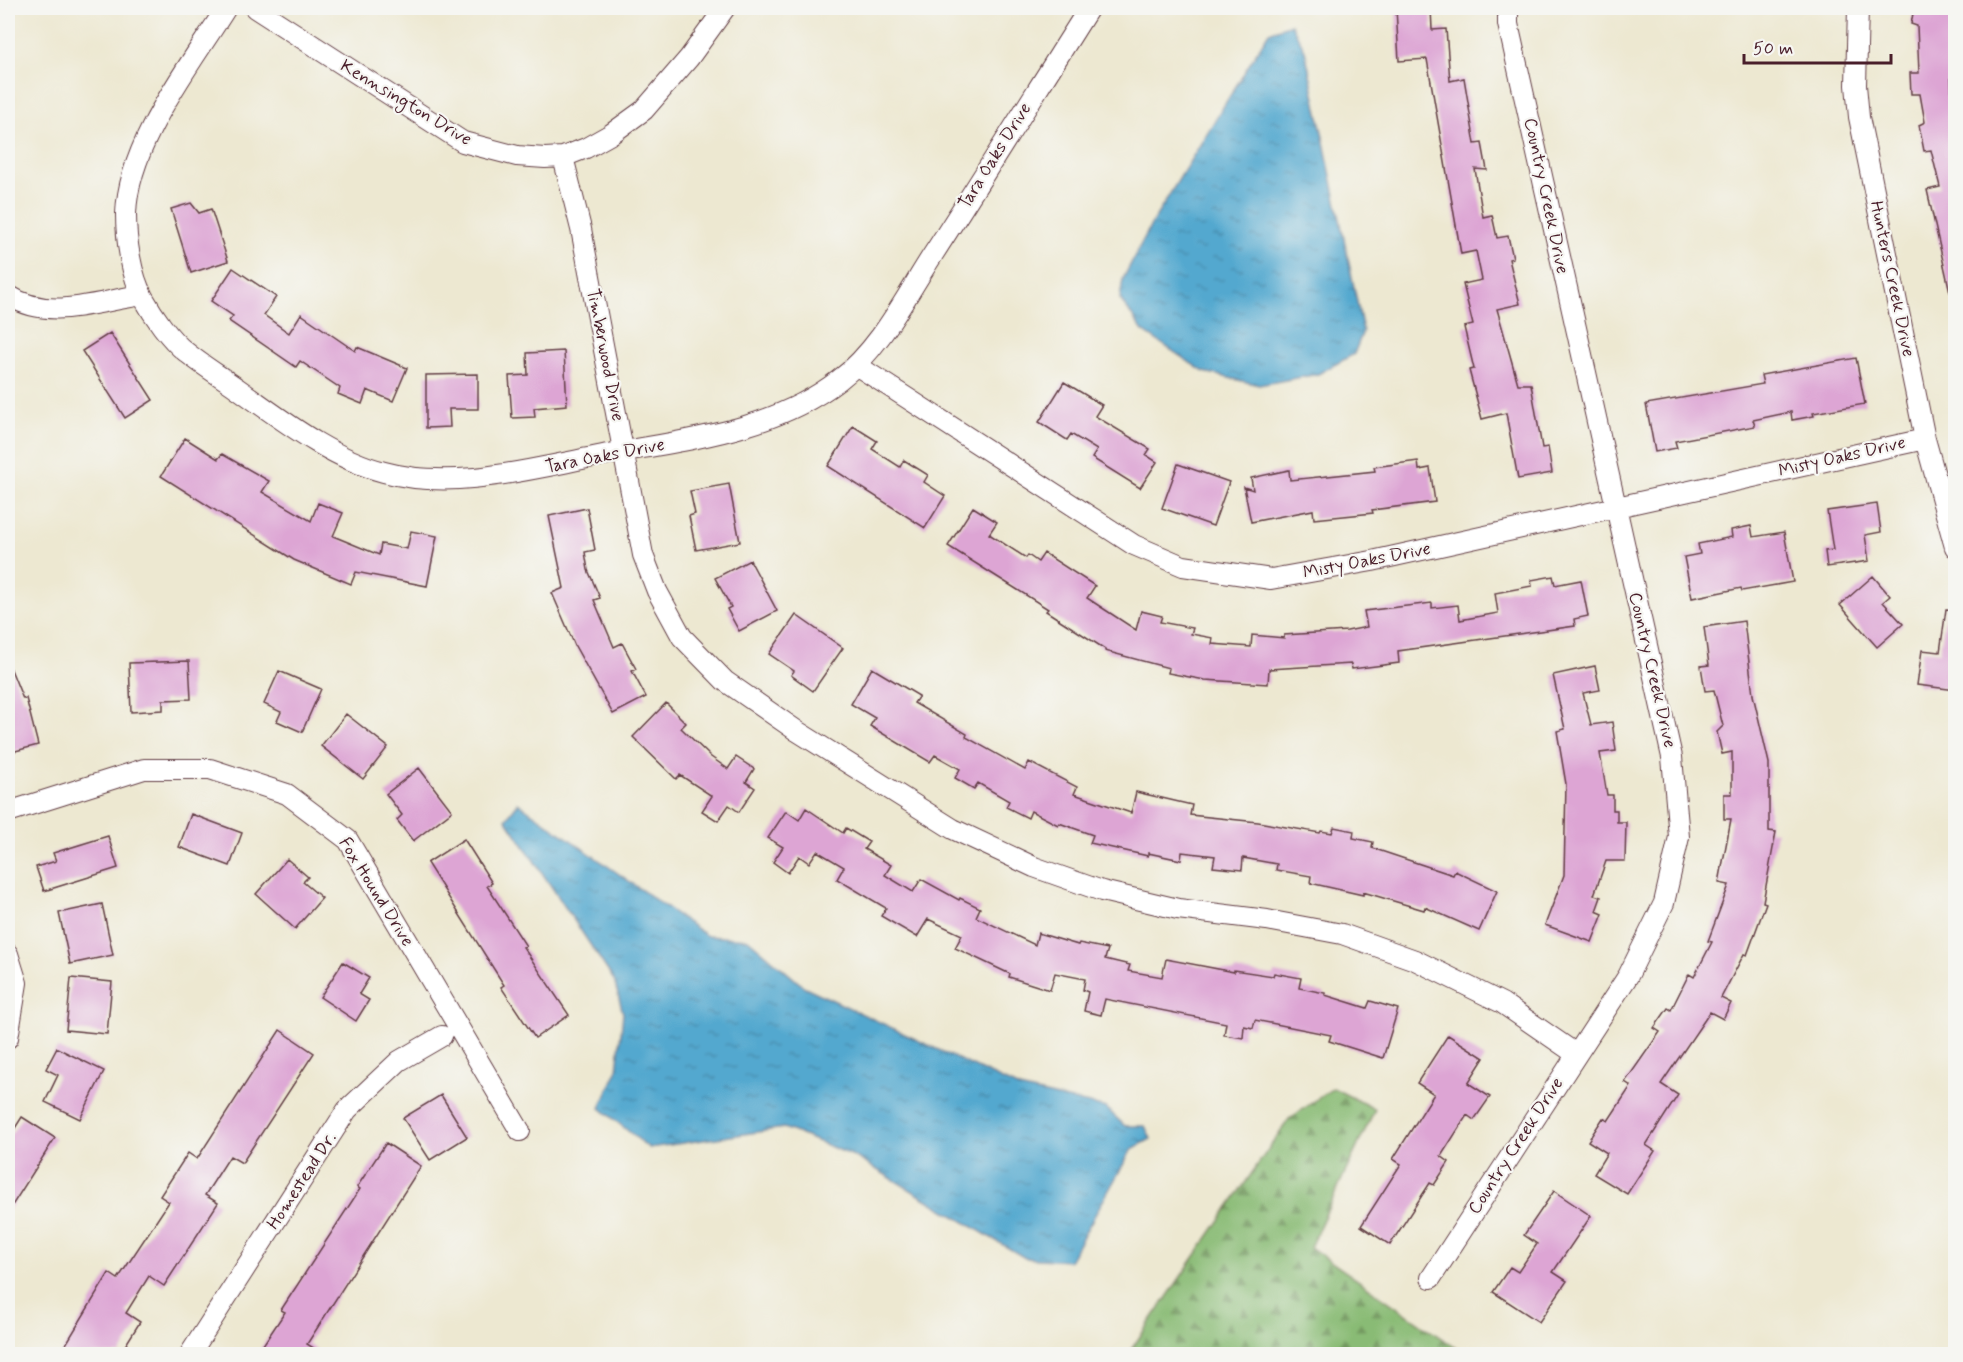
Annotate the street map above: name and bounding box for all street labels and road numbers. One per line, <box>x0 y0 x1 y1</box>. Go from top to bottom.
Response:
street label: Kennsington Drive <box>335 54 476 153</box>
street label: Tara Oaks Drive <box>953 98 1037 214</box>
street label: Country Creek Drive <box>1518 116 1574 276</box>
street label: Hunters Creek Drive <box>1864 199 1920 359</box>
street label: Timberwood Drive <box>580 287 630 423</box>
street label: Misty Oaks Drive <box>1776 431 1908 483</box>
street label: Tara Oaks Drive <box>543 433 667 479</box>
street label: Misty Oaks Drive <box>1301 537 1433 585</box>
street label: Country Creek Drive <box>1622 590 1682 750</box>
street label: Fox Hound Drive <box>333 833 419 951</box>
street label: Country Creek Drive <box>1463 1073 1569 1219</box>
street label: Homestead Dr. <box>261 1128 343 1234</box>

